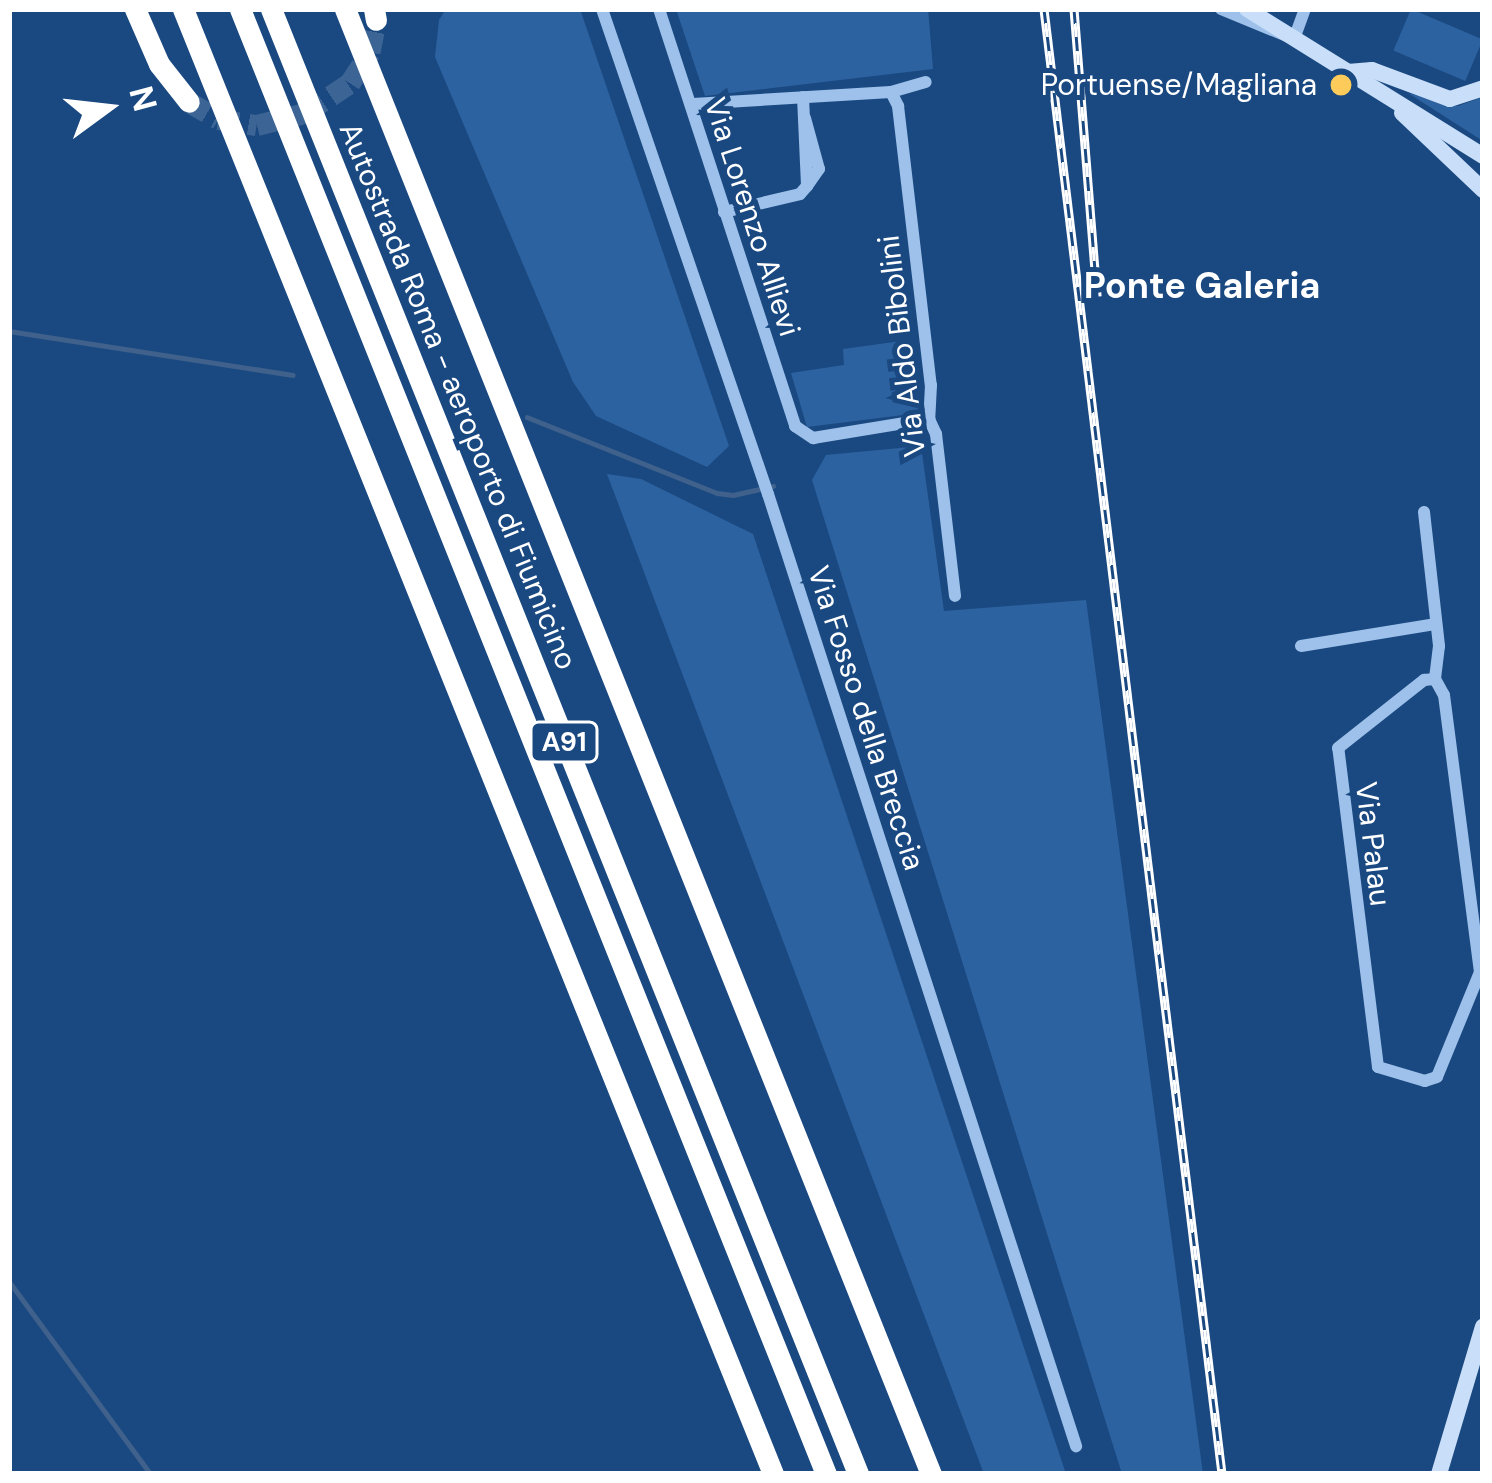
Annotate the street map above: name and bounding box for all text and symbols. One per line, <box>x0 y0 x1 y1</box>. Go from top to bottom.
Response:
north arrow <box>48 48 168 168</box>
place label: Portuense/Magliana <box>1041 67 1317 103</box>
marker: Portuense/Magliana <box>1328 72 1354 98</box>
text: N <box>119 81 167 116</box>
street label: Via Lorenzo Allievi <box>696 93 808 341</box>
street label: Autostrada Roma - aeroporto di Fiumicino <box>331 117 585 675</box>
street label: Via Aldo Bibolini <box>871 233 933 459</box>
district label: Ponte Galeria <box>1084 264 1320 308</box>
street label: Via Fosso della Breccia <box>800 561 932 875</box>
road number: A91 <box>528 721 600 763</box>
street label: Via Palau <box>1348 780 1398 908</box>

